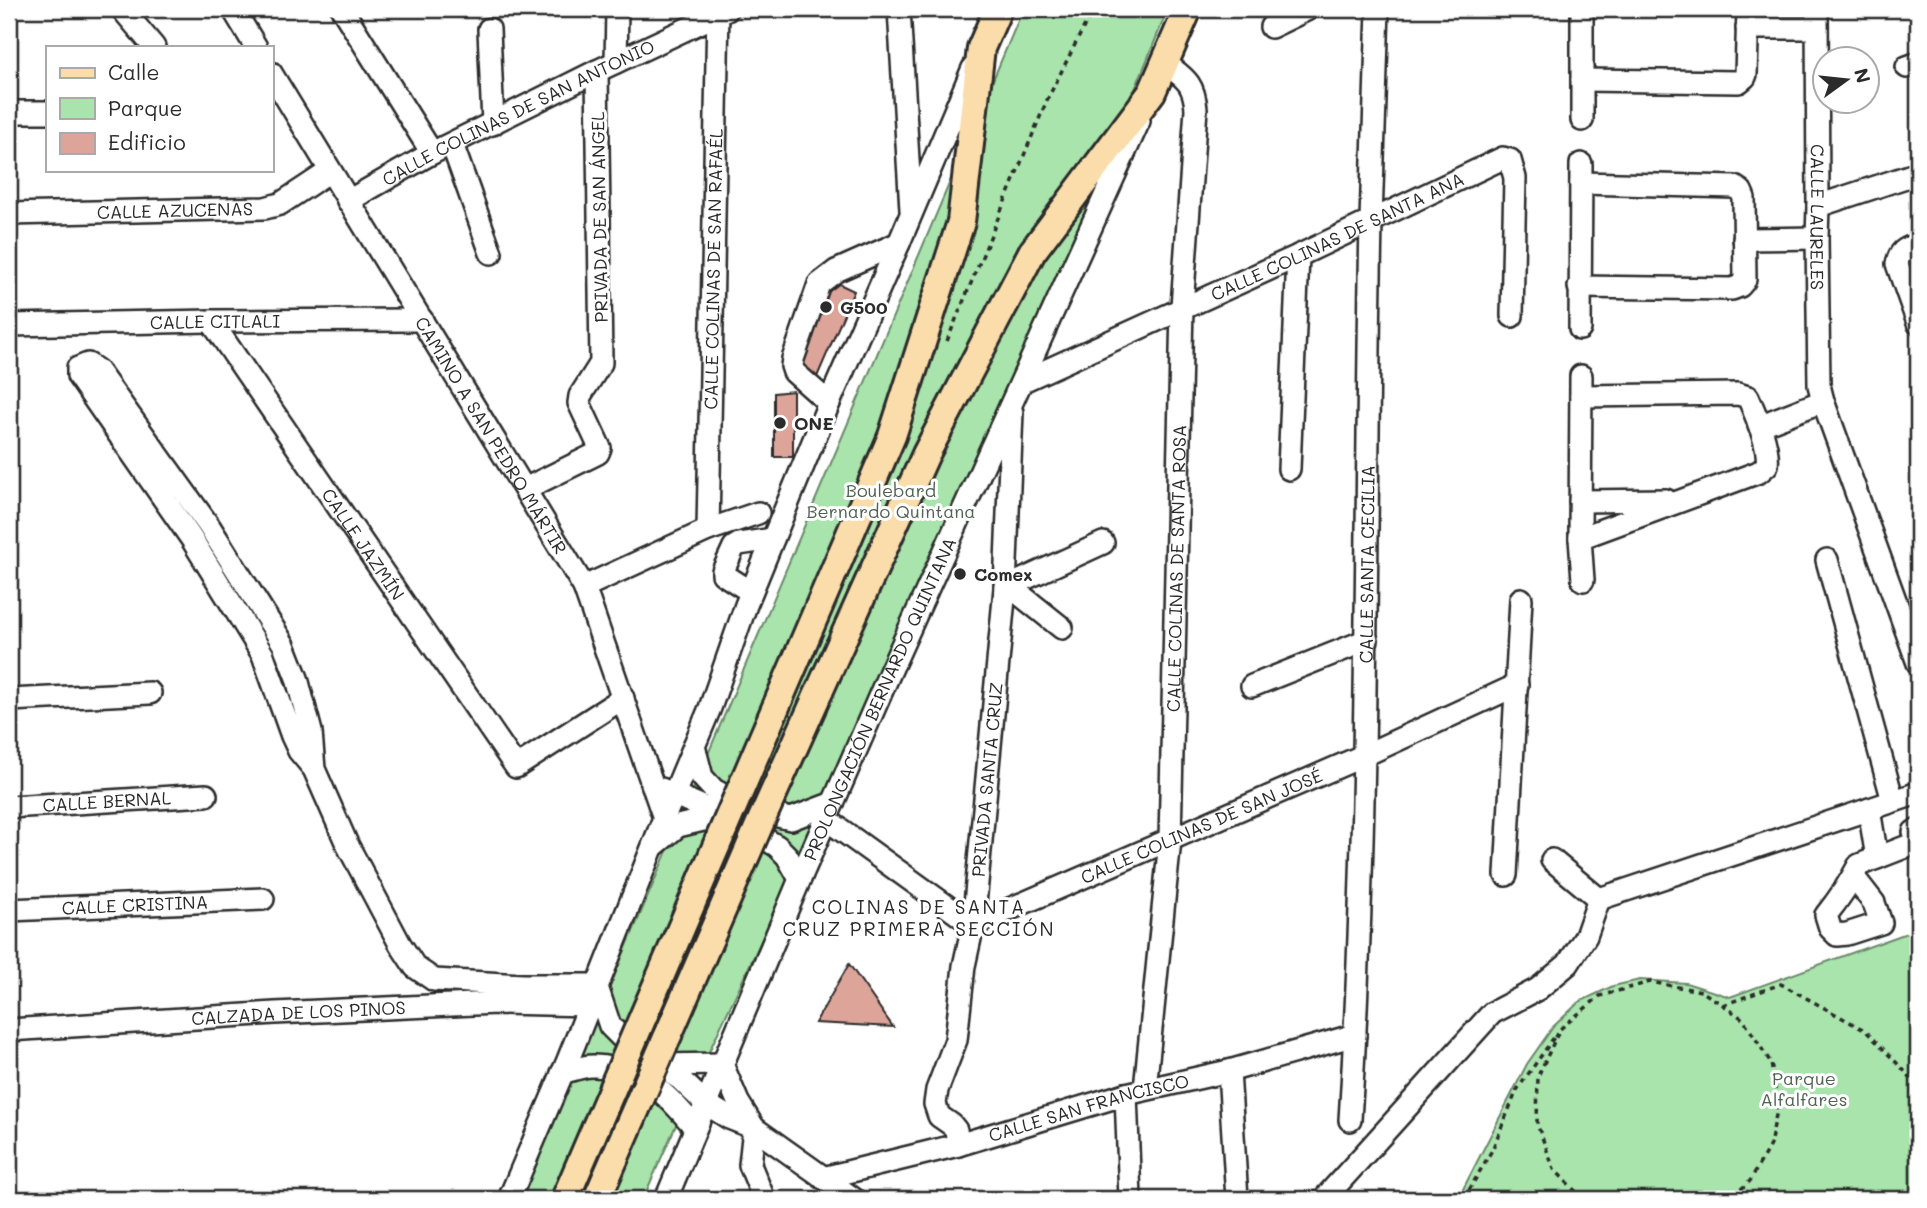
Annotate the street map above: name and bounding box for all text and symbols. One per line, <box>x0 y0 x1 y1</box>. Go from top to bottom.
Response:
street label: CALLE COLINAS DE SAN ANTONIO <box>378 34 658 191</box>
legend <box>46 46 273 172</box>
north arrow <box>1812 46 1882 116</box>
text: Calle <box>108 58 160 85</box>
text: N <box>1849 65 1877 86</box>
text: Parque <box>108 94 182 121</box>
street label: PRIVADA DE SAN ÁNGEL <box>585 111 613 323</box>
text: Edificio <box>108 128 186 155</box>
street label: CALLE COLINAS DE SAN RAFAÉL <box>698 128 728 410</box>
street label: CALLE LAURELES <box>1805 144 1830 290</box>
street label: CALLE COLINAS DE SANTA ANA <box>1207 166 1468 306</box>
street label: CALLE AZUCENAS <box>97 196 253 224</box>
place label: G500 <box>840 295 888 319</box>
marker: G500 <box>818 299 834 315</box>
street label: CALLE CITLALI <box>150 309 280 334</box>
street label: CAMINO A SAN PEDRO MÁRTIR <box>410 312 573 558</box>
place label: ONE <box>794 411 834 435</box>
marker: ONE <box>772 415 788 431</box>
street label: CALLE COLINAS DE SANTA ROSA <box>1161 424 1191 712</box>
street label: CALLE SANTA CECILIA <box>1353 465 1380 664</box>
park label: Boulebard Bernardo Quintana <box>806 478 976 523</box>
street label: CALLE JAZMÍN <box>317 483 410 604</box>
street label: PROLONGACIÓN BERNARDO QUINTANA <box>798 533 961 864</box>
place label: Comex <box>974 562 1033 586</box>
marker: Comex <box>952 566 968 582</box>
street label: PRIVADA SANTA CRUZ <box>966 681 1008 878</box>
street label: CALLE COLINAS DE SAN JOSÉ <box>1077 763 1326 889</box>
street label: CALLE BERNAL <box>42 785 172 817</box>
street label: CALLE CRISTINA <box>61 889 209 920</box>
district label: COLINAS DE SANTA CRUZ PRIMERA SECCIÓN <box>783 894 1055 941</box>
street label: CALZADA DE LOS PINOS <box>191 995 406 1030</box>
park label: Parque Alfalfares <box>1761 1066 1847 1111</box>
street label: CALLE SAN FRANCISCO <box>985 1068 1191 1147</box>

